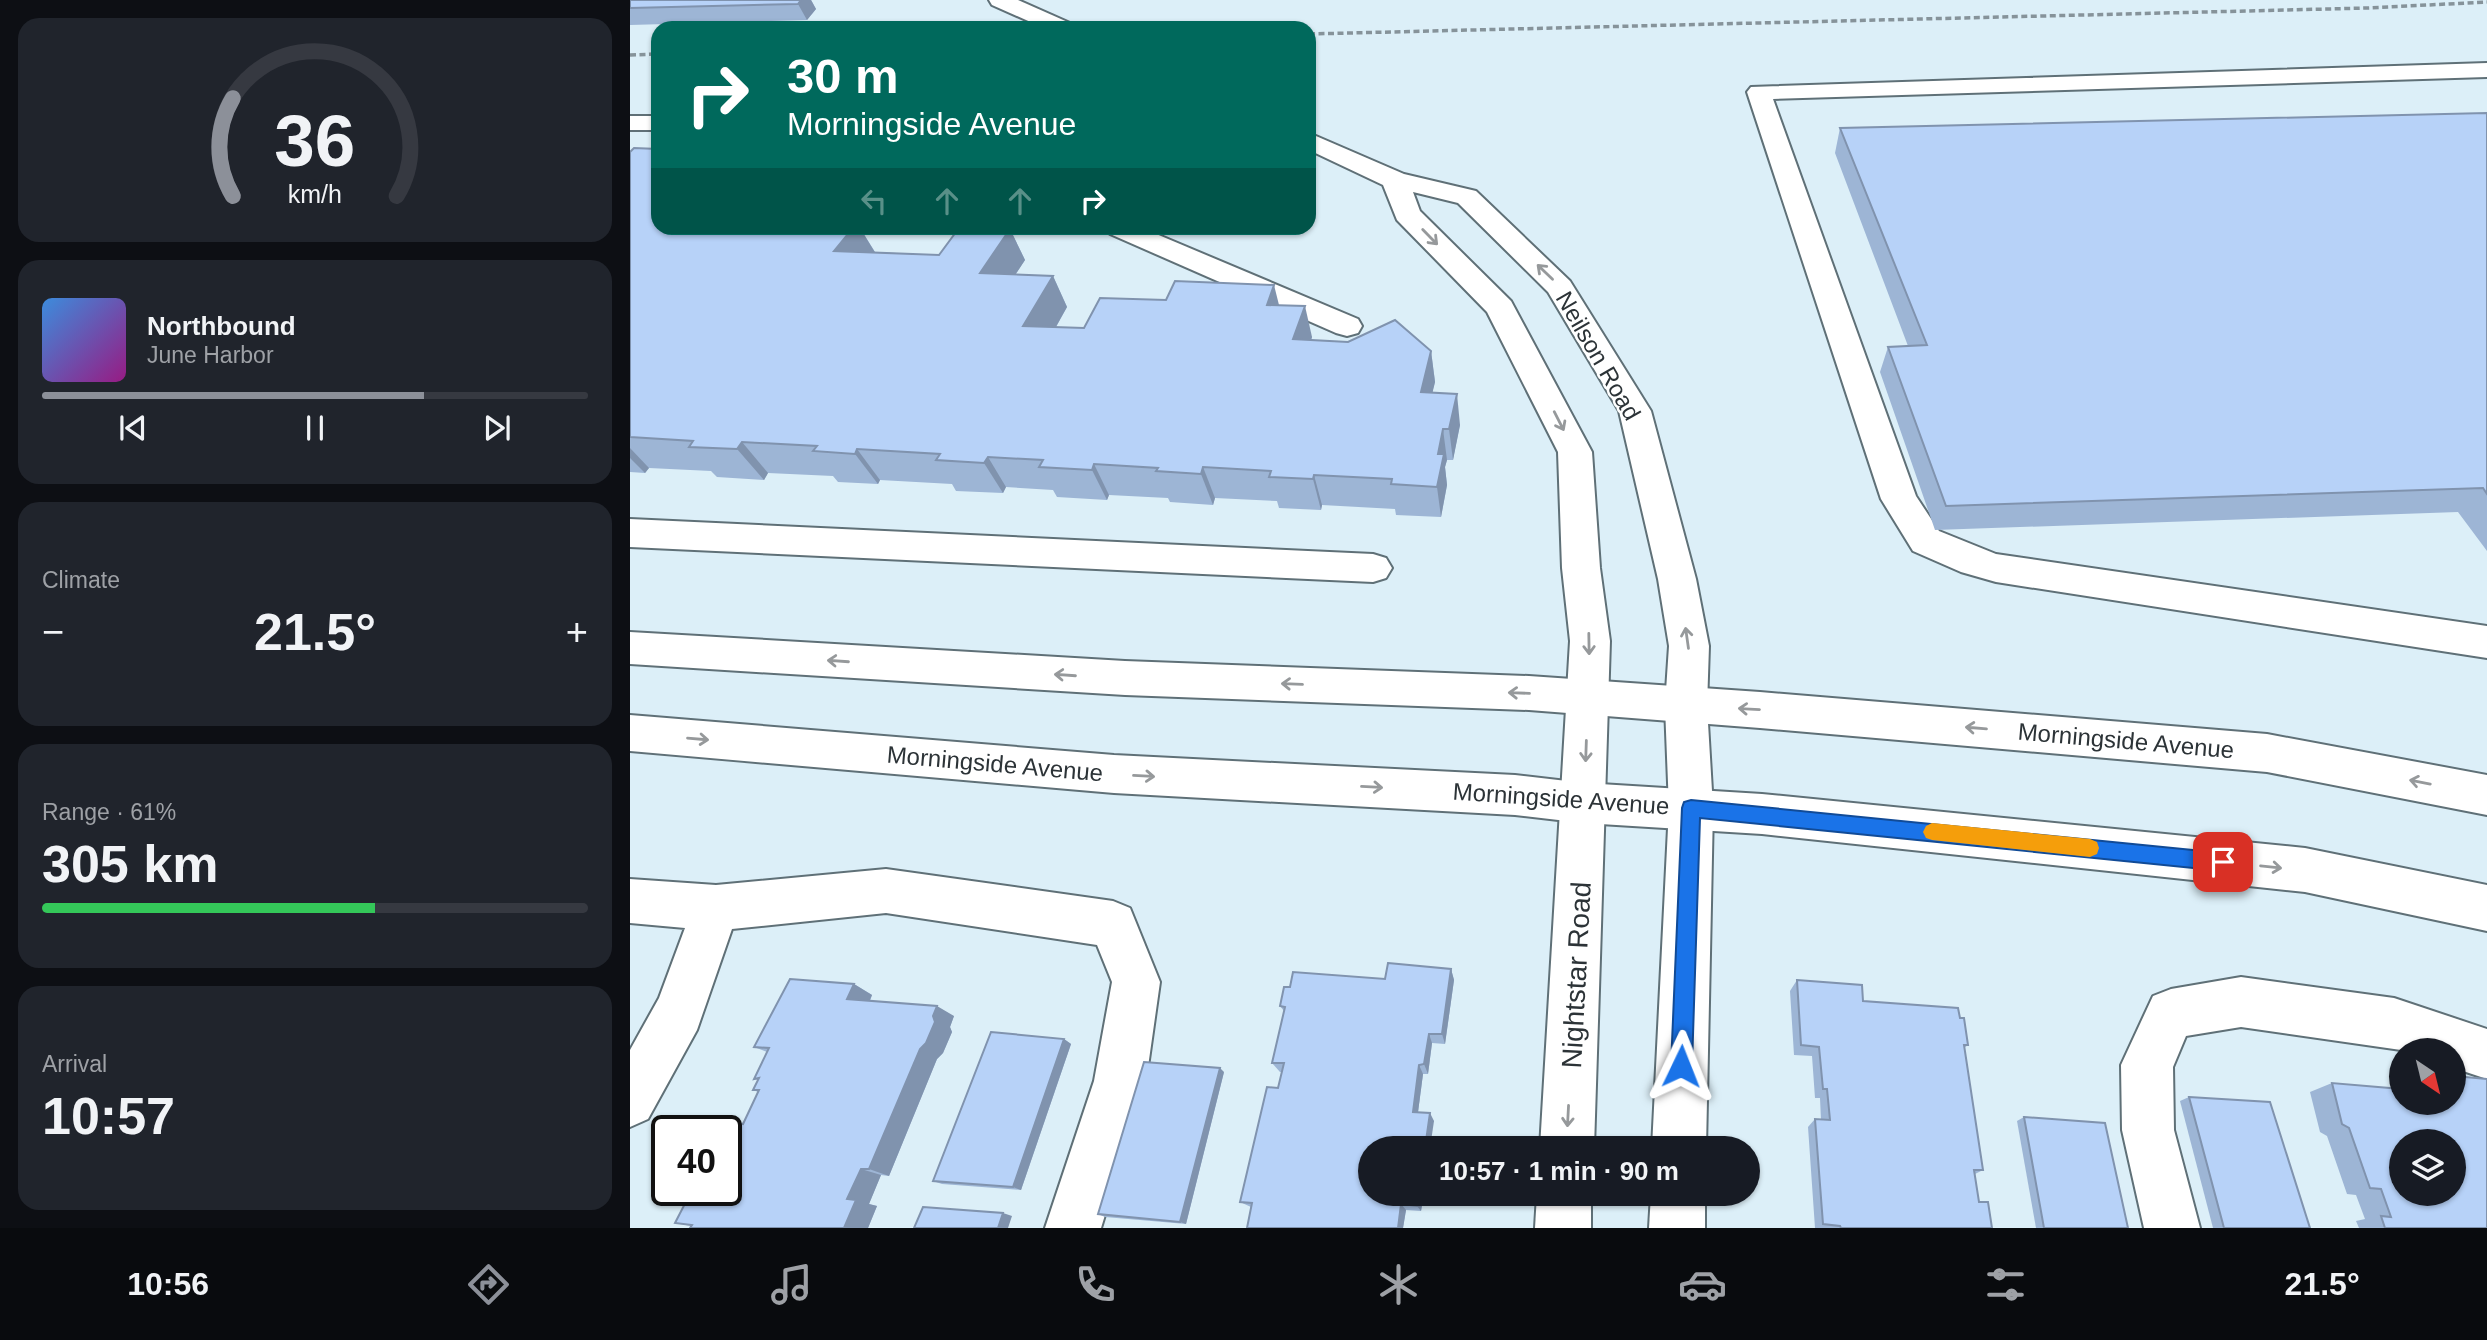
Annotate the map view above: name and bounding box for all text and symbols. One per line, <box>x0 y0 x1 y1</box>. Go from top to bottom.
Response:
icon: right <box>672 49 763 140</box>
text: 30 m <box>787 49 899 103</box>
text: 36 <box>275 100 355 181</box>
text: Morningside Avenue <box>787 106 1076 142</box>
text: km/h <box>288 180 342 208</box>
icon: left <box>855 182 893 220</box>
icon: ahead <box>928 182 966 220</box>
icon: ahead <box>1001 182 1039 220</box>
icon: right <box>1074 182 1112 220</box>
one-way arrow <box>1421 228 1438 245</box>
one-way arrow <box>1536 264 1553 281</box>
street label: Neilson Road <box>1551 287 1646 425</box>
text: Northbound <box>147 311 296 341</box>
text: June Harbor <box>147 342 274 368</box>
icon: previous <box>114 409 152 447</box>
icon: pause <box>296 409 334 447</box>
icon: next <box>478 409 516 447</box>
one-way arrow <box>1552 410 1566 431</box>
text: Climate <box>42 567 120 593</box>
text: 21.5° <box>254 603 376 661</box>
text: − <box>42 611 64 653</box>
text: + <box>566 611 588 653</box>
one-way arrow <box>1680 627 1693 650</box>
one-way arrow <box>1583 632 1596 655</box>
one-way arrow <box>826 654 849 667</box>
one-way arrow <box>1053 668 1076 681</box>
one-way arrow <box>1281 678 1304 691</box>
one-way arrow <box>1508 686 1531 699</box>
one-way arrow <box>1738 702 1761 715</box>
street label: Morningside Avenue <box>2017 718 2235 763</box>
one-way arrow <box>1965 721 1987 734</box>
one-way arrow <box>686 733 709 746</box>
one-way arrow <box>1579 739 1593 762</box>
street label: Morningside Avenue <box>886 741 1104 786</box>
one-way arrow <box>1133 770 1155 783</box>
one-way arrow <box>2409 775 2432 788</box>
street label: Morningside Avenue <box>1452 777 1670 820</box>
one-way arrow <box>1360 781 1383 794</box>
text: Range · 61% <box>42 799 176 825</box>
pin <box>2193 832 2253 892</box>
text: 305 km <box>42 835 218 893</box>
icon: arrive <box>2204 843 2242 881</box>
one-way arrow <box>2259 861 2281 874</box>
street label: Nightstar Road <box>1556 881 1597 1069</box>
position arrow <box>1644 1029 1718 1103</box>
north arrow <box>2389 1038 2466 1115</box>
map controls <box>2389 1038 2466 1206</box>
text: Arrival <box>42 1051 107 1077</box>
text: 10:57 <box>42 1087 175 1145</box>
one-way arrow <box>1562 1104 1575 1127</box>
speed limit sign: 40 <box>651 1115 742 1206</box>
button: layers <box>2389 1129 2466 1206</box>
text: 10:57 · 1 min · 90 m <box>1439 1156 1679 1186</box>
icon: directions <box>464 1260 513 1309</box>
icon: music <box>767 1260 816 1309</box>
icon: phone <box>1071 1260 1120 1309</box>
icon: climate <box>1374 1260 1423 1309</box>
icon: car <box>1678 1260 1727 1309</box>
icon: filters <box>1981 1260 2030 1309</box>
text: 10:56 <box>127 1266 209 1302</box>
text: 21.5° <box>2285 1266 2360 1302</box>

